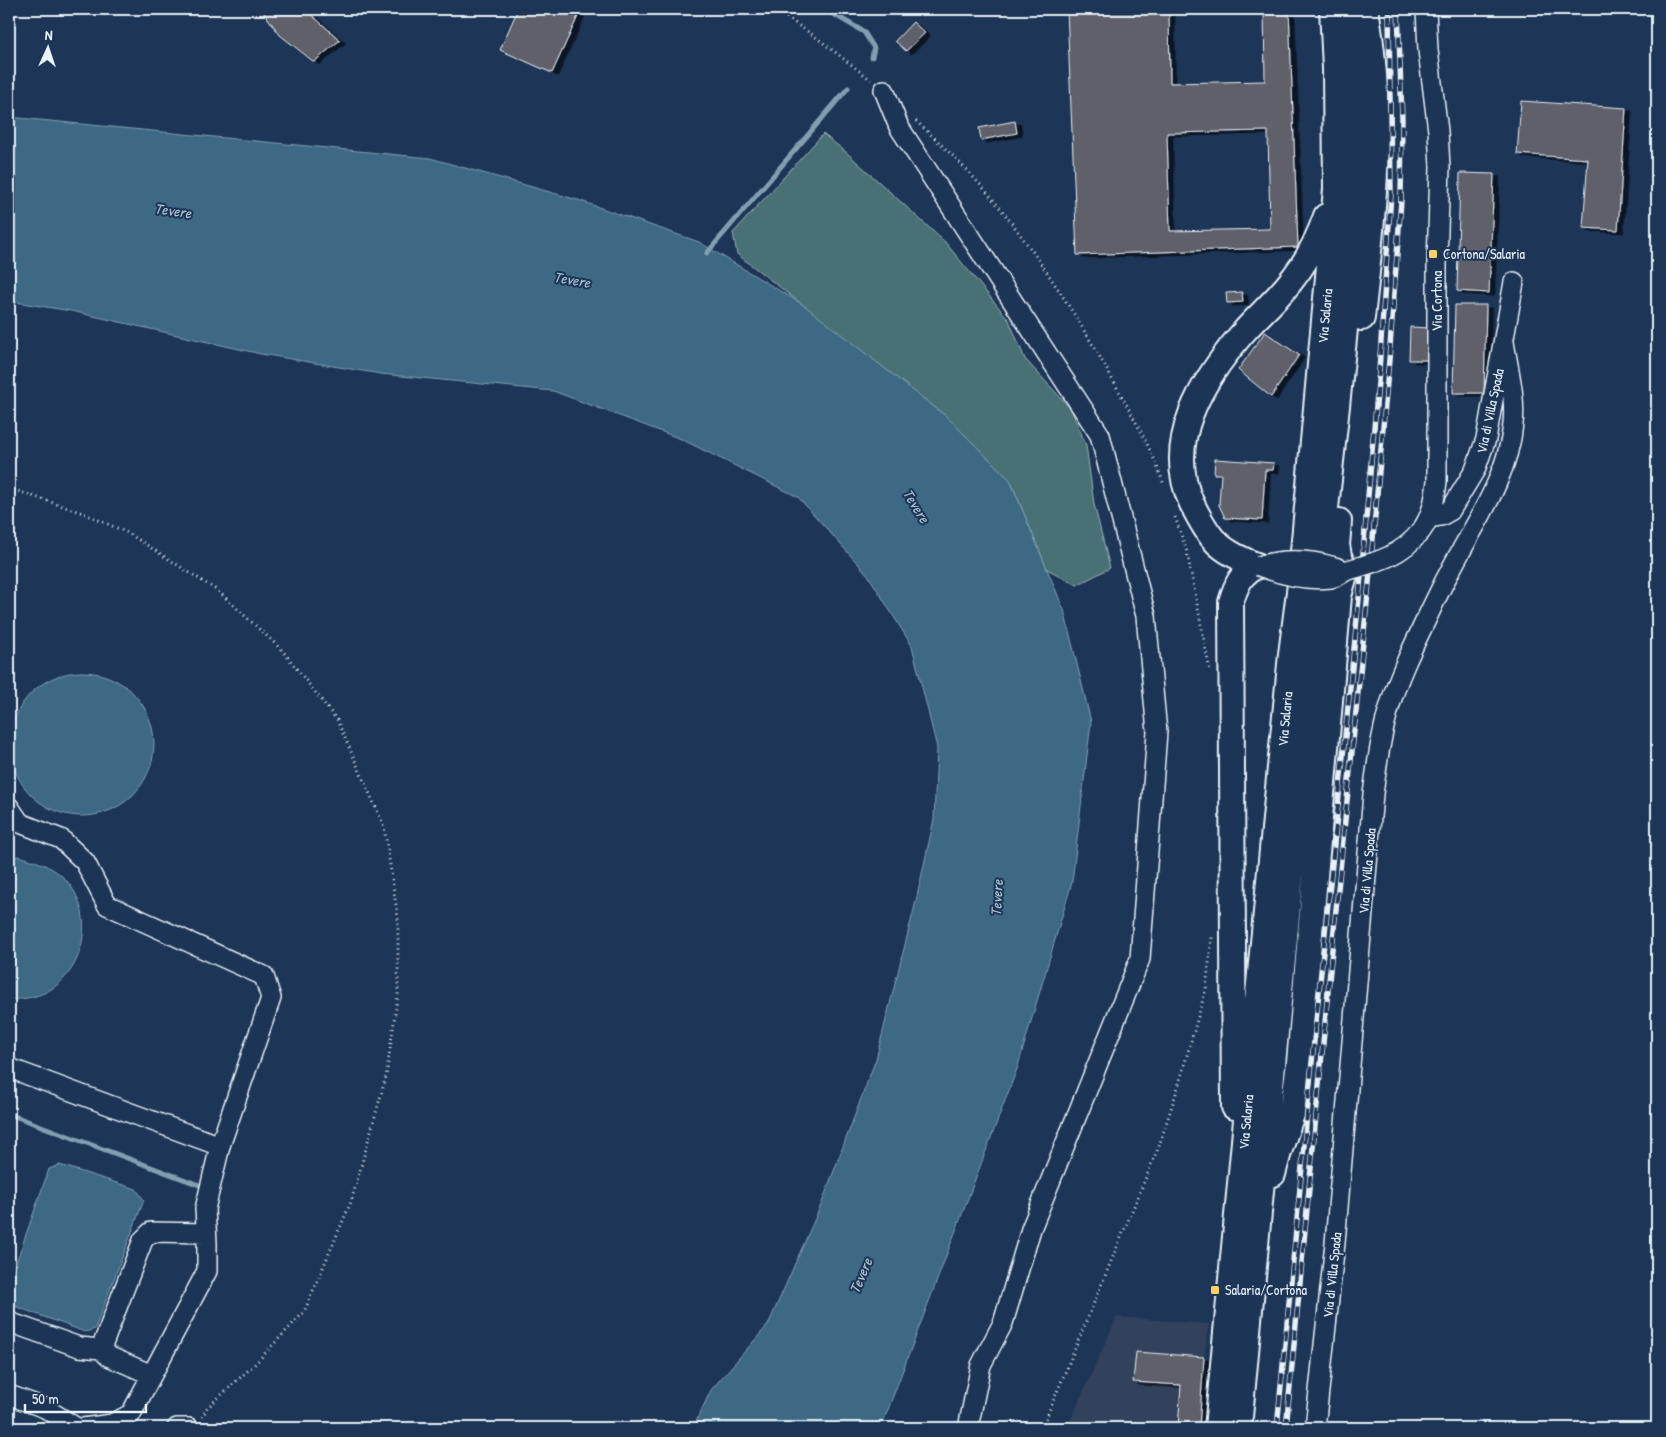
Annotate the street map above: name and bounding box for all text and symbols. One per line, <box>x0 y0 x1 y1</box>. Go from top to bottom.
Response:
north arrow <box>22 22 72 72</box>
text: N <box>44 25 53 44</box>
water label: Tevere <box>153 198 194 224</box>
place label: Cortona/Salaria <box>1443 244 1526 263</box>
marker: Cortona/Salaria <box>1427 248 1439 260</box>
water label: Tevere <box>552 266 593 293</box>
street label: Via Cortona <box>1427 270 1446 331</box>
street label: Via Salaria <box>1313 287 1336 344</box>
street label: Via di Villa Spada <box>1471 366 1509 455</box>
water label: Tevere <box>898 485 936 528</box>
street label: Via Salaria <box>1273 690 1296 747</box>
street label: Via di Villa Spada <box>1353 827 1381 915</box>
water label: Tevere <box>985 878 1008 917</box>
street label: Via Salaria <box>1234 1093 1257 1150</box>
street label: Via di Villa Spada <box>1318 1231 1346 1319</box>
water label: Tevere <box>844 1254 878 1297</box>
place label: Salaria/Cortona <box>1225 1280 1308 1299</box>
marker: Salaria/Cortona <box>1209 1284 1221 1296</box>
scale bar <box>25 1382 146 1414</box>
text: 50 m <box>32 1388 59 1409</box>

